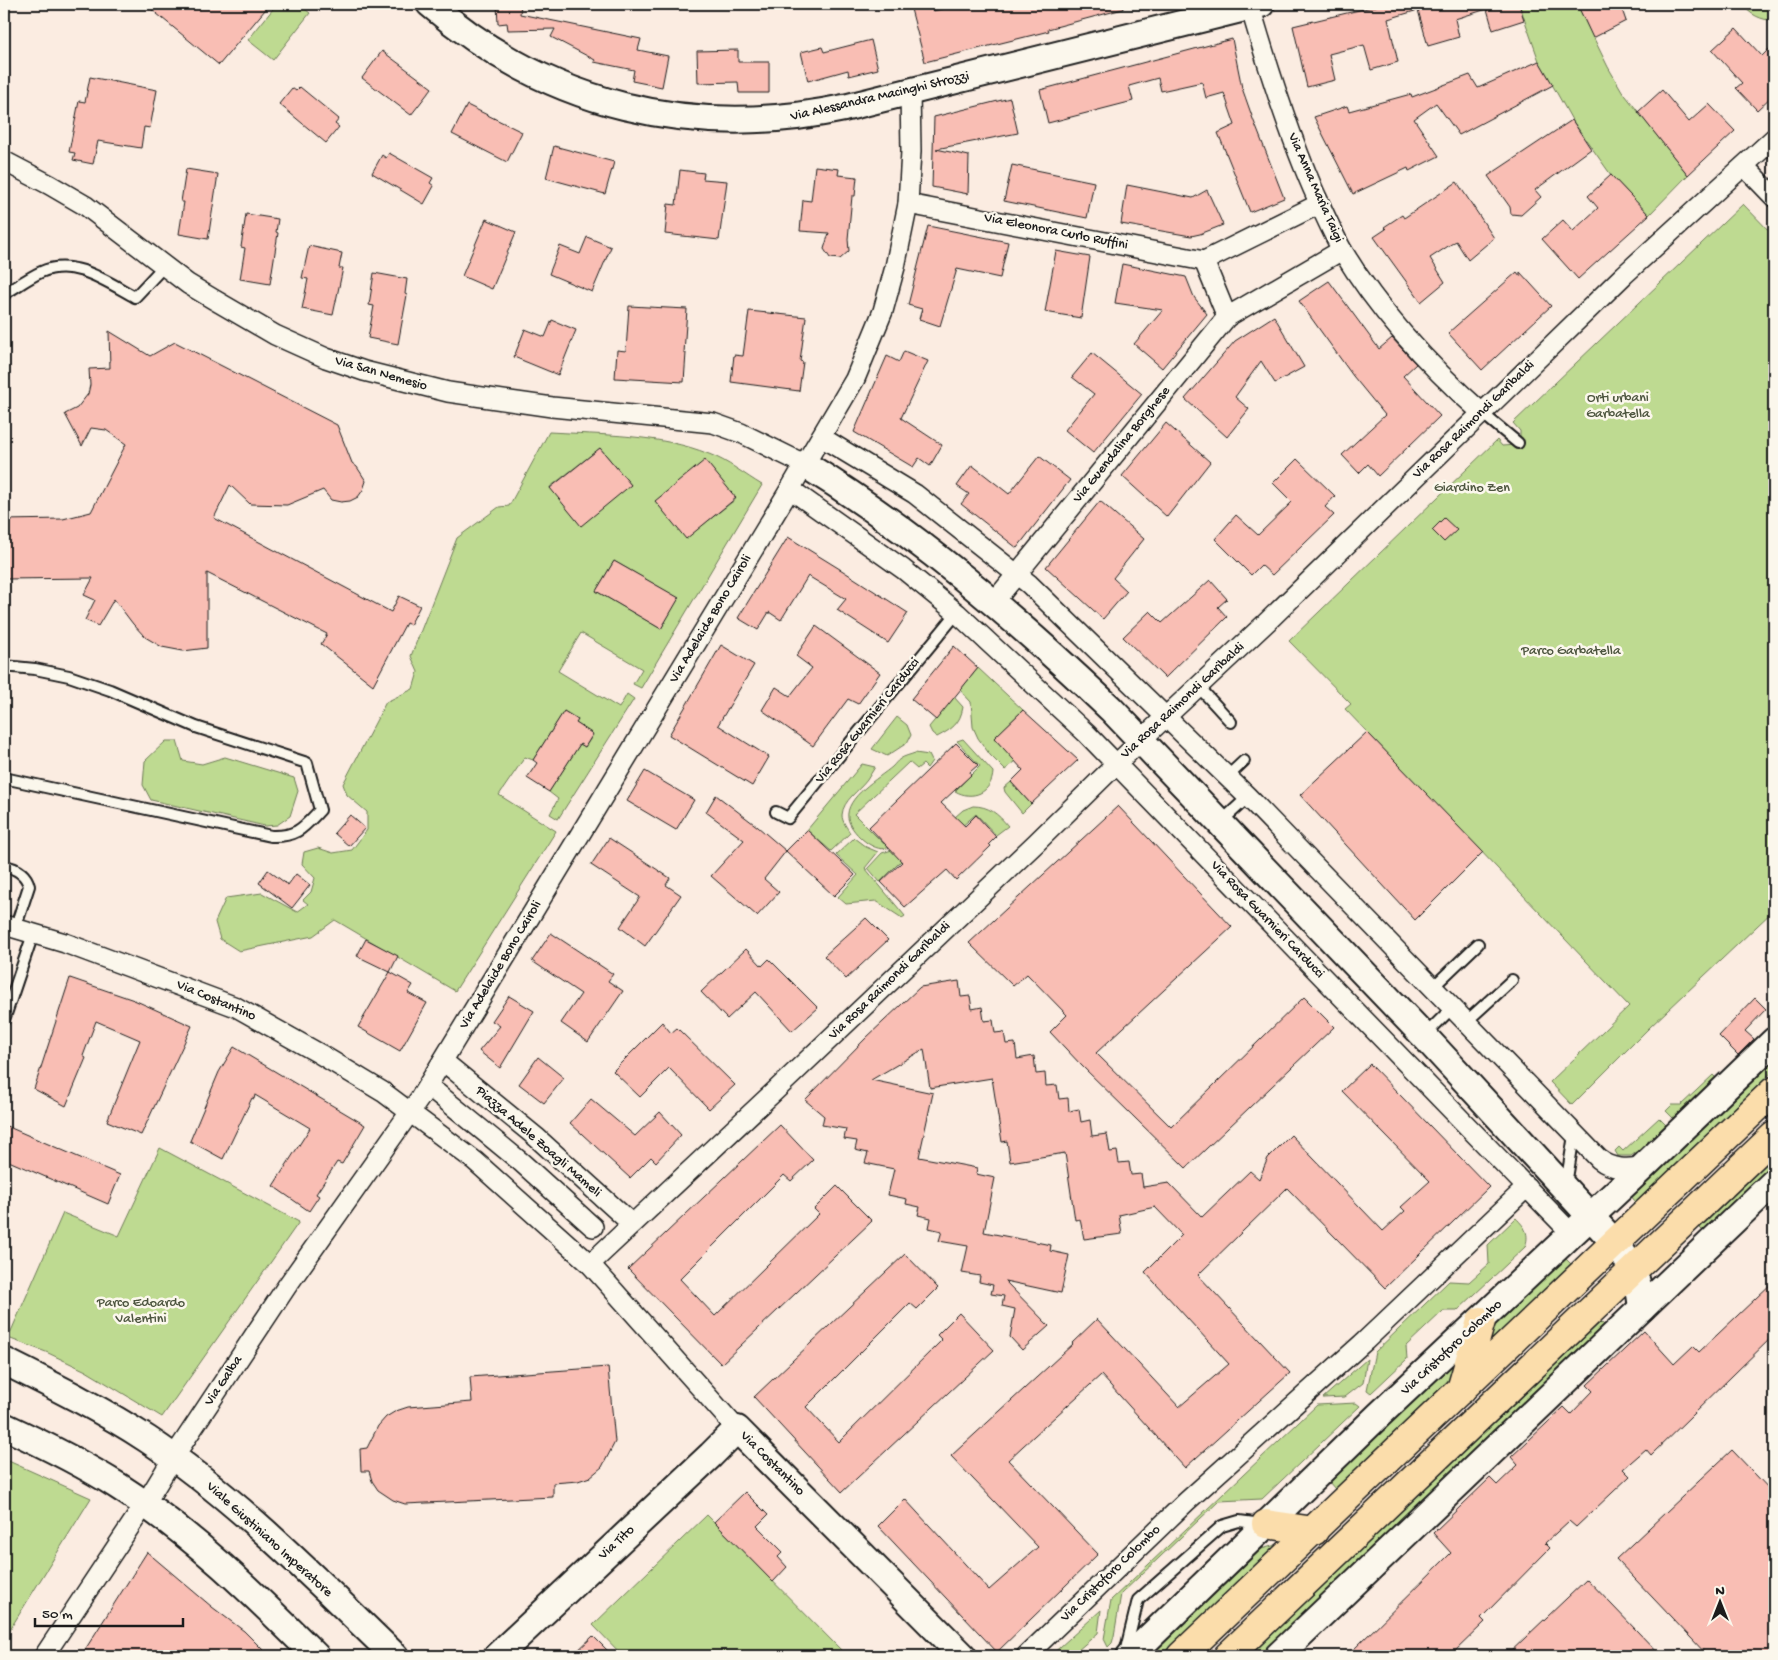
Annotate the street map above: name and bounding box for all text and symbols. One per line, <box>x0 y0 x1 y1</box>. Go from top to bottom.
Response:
street label: Via Alessandra Macinghi Strozzi <box>788 68 971 126</box>
street label: Via Anna Maria Taigi <box>1283 130 1347 246</box>
street label: Via Eleonora Curlo Ruffini <box>982 210 1129 254</box>
street label: Via San Nemesio <box>332 352 429 395</box>
street label: Via Rosa Raimondi Garibaldi <box>1409 357 1539 484</box>
street label: Via Guendalina Borghese <box>1069 383 1175 508</box>
park label: Orti urbani Garbatella <box>1586 390 1651 423</box>
park label: Giardino Zen <box>1434 480 1510 497</box>
street label: Via Adelaide Bono Cairoli <box>665 552 756 687</box>
street label: Via Rosa Raimondi Garibaldi <box>1117 639 1249 764</box>
park label: Parco Garbatella <box>1520 643 1622 660</box>
street label: Via Rosa Guarnieri Carducci <box>811 655 924 788</box>
street label: Via Rosa Guarnieri Carducci <box>1206 857 1328 982</box>
street label: Via Adelaide Bono Cairoli <box>455 898 546 1033</box>
street label: Via Rosa Raimondi Garibaldi <box>825 918 955 1045</box>
street label: Via Costantino <box>173 976 258 1025</box>
street label: Piazza Adele Zoagli Mameli <box>471 1082 605 1201</box>
park label: Parco Edoardo Valentini <box>96 1295 185 1328</box>
street label: Via Cristoforo Colombo <box>1397 1297 1506 1400</box>
street label: Via Galba <box>201 1352 248 1410</box>
street label: Via Costantino <box>735 1427 808 1500</box>
street label: Viale Giustiniano Imperatore <box>201 1478 336 1602</box>
street label: Via Tito <box>595 1522 639 1565</box>
street label: Via Cristoforo Colombo <box>1057 1522 1165 1627</box>
north arrow <box>1696 1578 1746 1628</box>
text: N <box>1715 1583 1725 1600</box>
scale bar <box>35 1595 182 1627</box>
text: 50 m <box>42 1606 73 1624</box>

